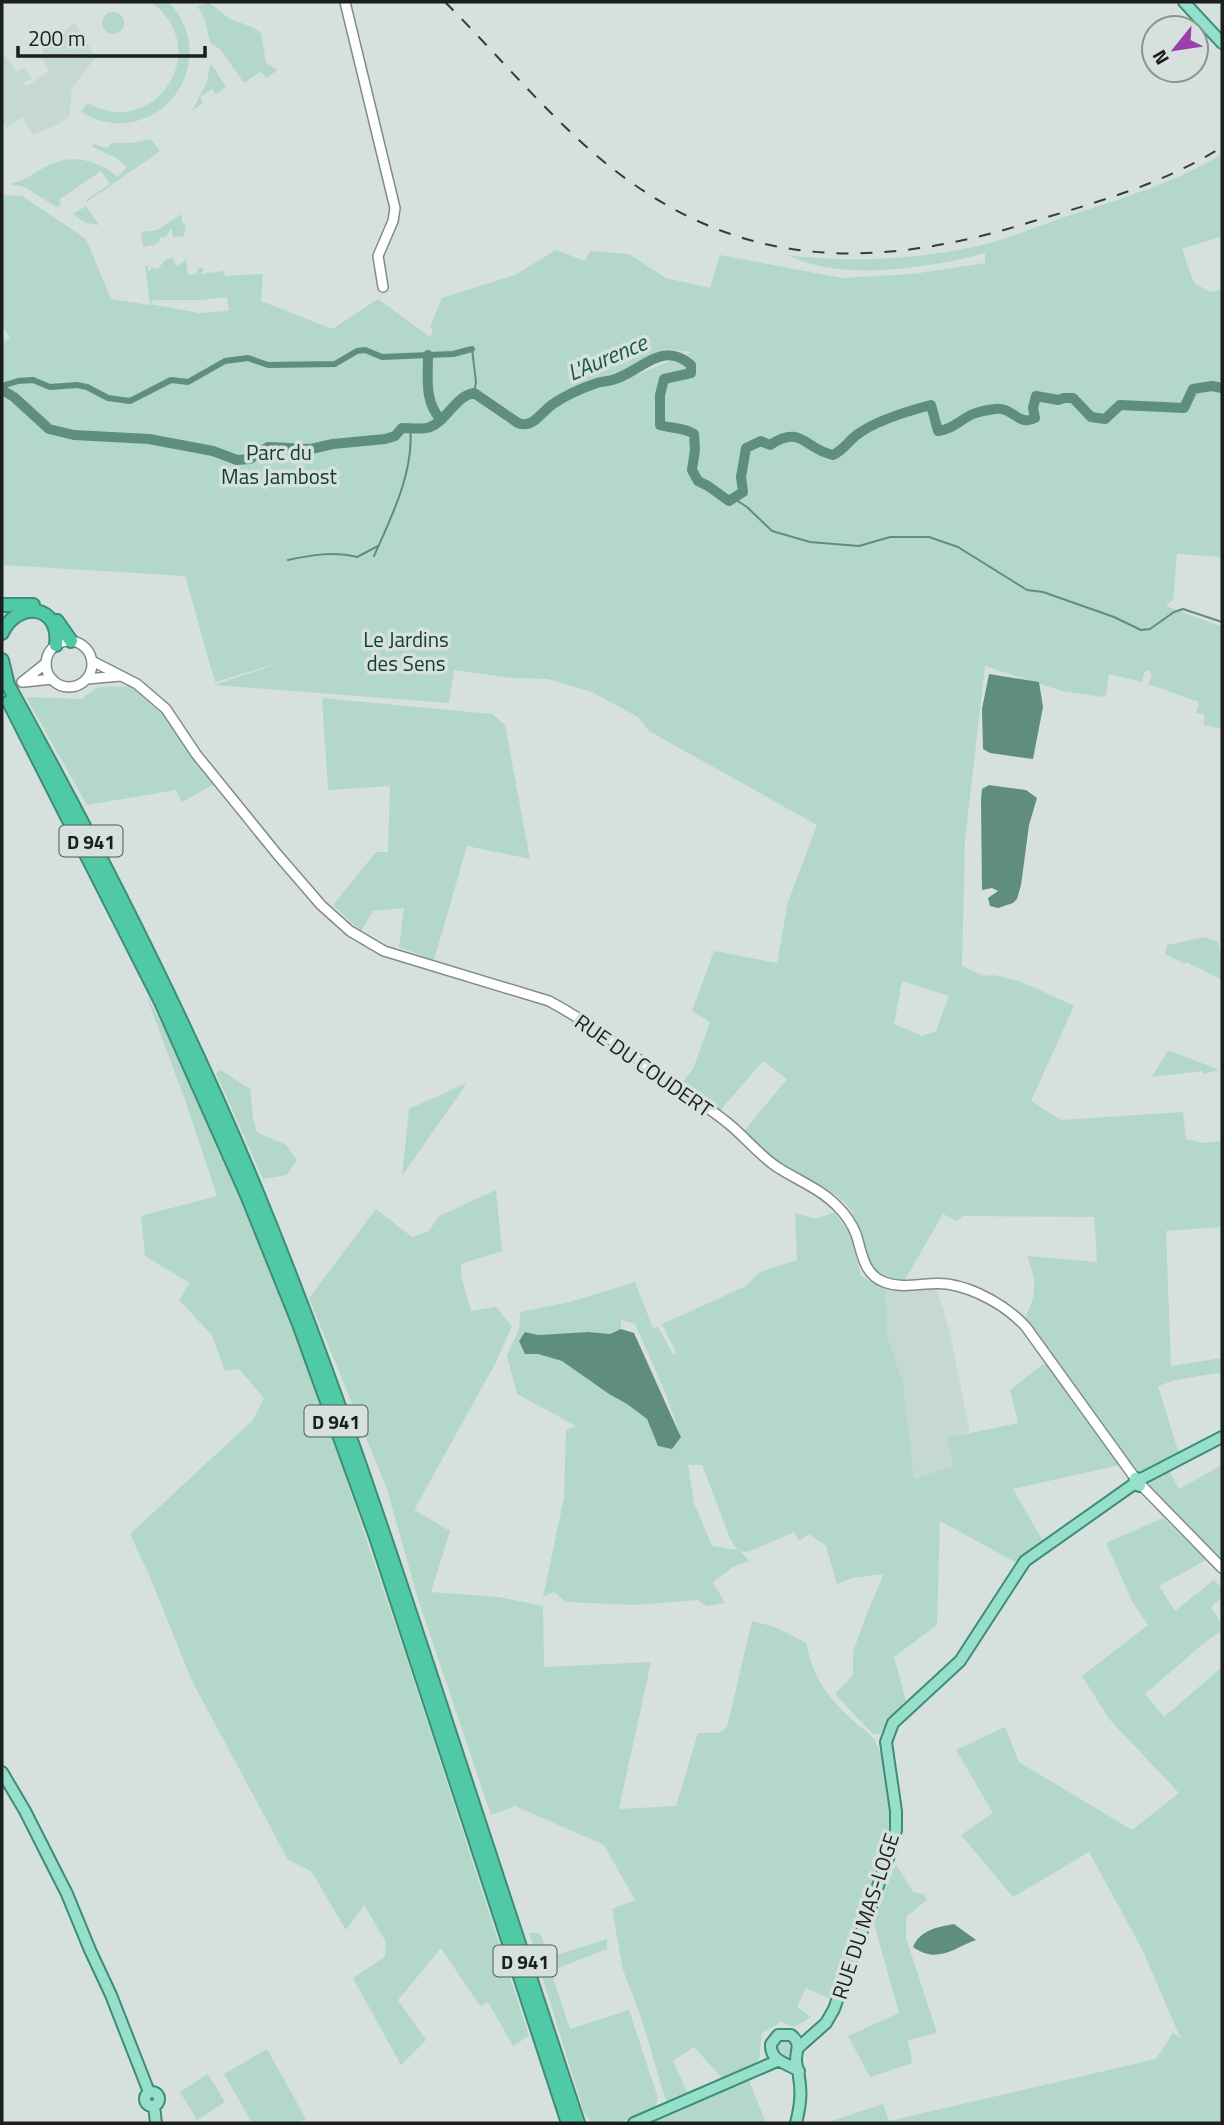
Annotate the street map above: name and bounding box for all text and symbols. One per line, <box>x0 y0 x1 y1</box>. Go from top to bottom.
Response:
scale bar <box>18 14 205 58</box>
north arrow <box>1140 14 1210 84</box>
text: 200 m <box>28 22 85 54</box>
text: N <box>1144 45 1176 71</box>
water label: L'Aurence <box>562 324 654 389</box>
park label: Parc du Mas Jambost <box>221 436 338 492</box>
park label: Le Jardins des Sens <box>363 623 449 679</box>
road number: D 941 <box>60 826 122 856</box>
street label: RUE DU COUDERT <box>569 1005 719 1125</box>
road number: D 941 <box>304 1406 368 1436</box>
street label: RUE DU MAS-LOGE <box>823 1829 907 2003</box>
road number: D 941 <box>494 1946 556 1977</box>

